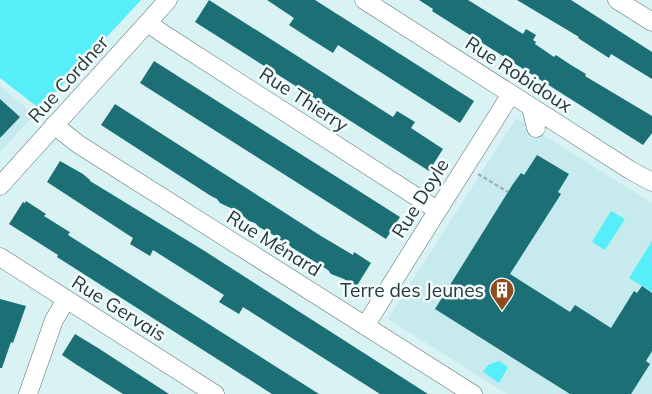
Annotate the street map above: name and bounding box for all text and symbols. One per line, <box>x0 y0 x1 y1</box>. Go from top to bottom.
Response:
street label: Rue Cordner <box>23 30 113 128</box>
street label: Rue Robidoux <box>461 31 577 117</box>
street label: Rue Thierry <box>255 61 353 137</box>
street label: Rue Doyle <box>386 154 454 242</box>
street label: Rue Ménard <box>222 205 326 281</box>
street label: Rue Gervais <box>68 270 170 346</box>
building icon: Terre des Jeunes <box>489 277 515 311</box>
place label: Terre des Jeunes <box>340 278 484 302</box>

